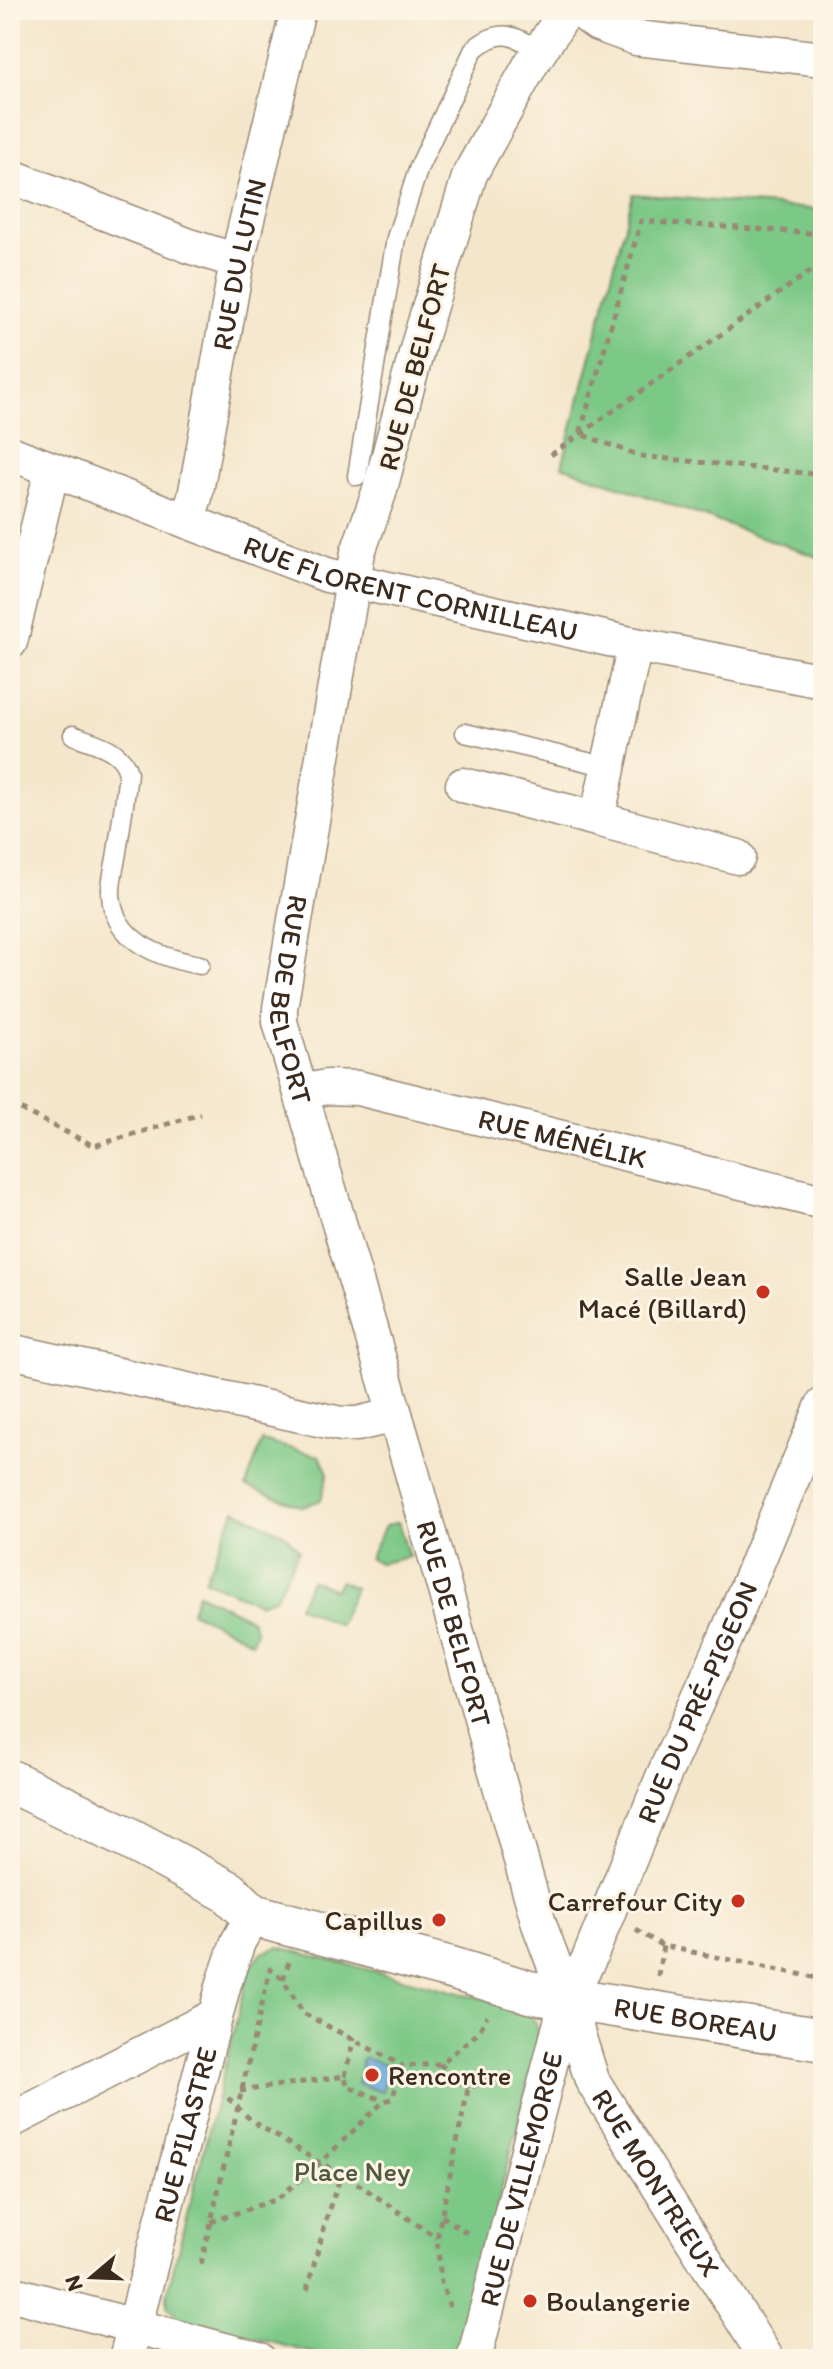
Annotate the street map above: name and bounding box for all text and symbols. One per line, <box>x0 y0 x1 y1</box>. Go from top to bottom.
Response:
street label: RUE DU LUTIN <box>204 175 273 353</box>
street label: RUE DE BELFORT <box>370 260 458 474</box>
street label: RUE FLORENT CORNILLEAU <box>239 527 581 648</box>
street label: RUE DE BELFORT <box>263 893 320 1108</box>
street label: RUE MÉNÉLIK <box>475 1101 651 1175</box>
place label: Salle Jean Macé (Billard) <box>578 1259 747 1325</box>
marker: Salle Jean Macé (Billard) <box>754 1283 772 1301</box>
street label: RUE DE BELFORT <box>409 1517 500 1731</box>
street label: RUE DU PRÉ-PIGEON <box>629 1576 764 1828</box>
place label: Carrefour City <box>548 1884 722 1918</box>
marker: Carrefour City <box>729 1892 747 1910</box>
place label: Capillus <box>325 1903 423 1937</box>
marker: Capillus <box>430 1911 448 1929</box>
street label: RUE BOREAU <box>611 1989 779 2049</box>
street label: RUE PILASTRE <box>145 2043 224 2226</box>
street label: RUE DE VILLEMORGE <box>471 2048 570 2310</box>
place label: Rencontre <box>388 2058 511 2092</box>
marker: Rencontre <box>363 2066 381 2084</box>
street label: RUE MONTRIEUX <box>585 2082 728 2283</box>
park label: Place Ney <box>294 2154 410 2188</box>
north arrow <box>52 2237 132 2317</box>
text: N <box>58 2272 89 2295</box>
place label: Boulangerie <box>546 2284 691 2318</box>
marker: Boulangerie <box>521 2292 539 2310</box>

